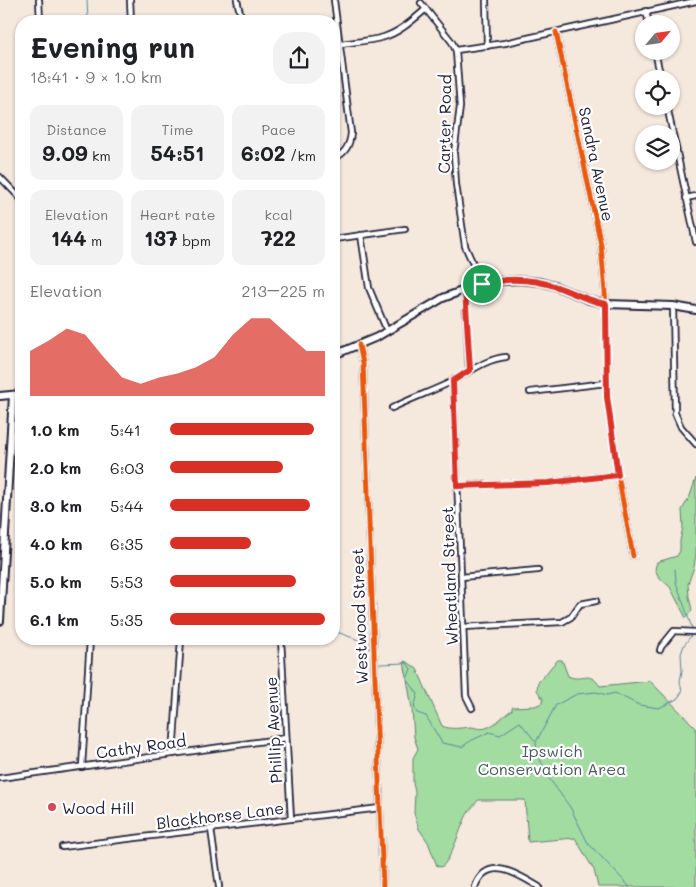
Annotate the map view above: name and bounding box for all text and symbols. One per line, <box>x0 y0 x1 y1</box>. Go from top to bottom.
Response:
north arrow <box>635 15 680 60</box>
map controls <box>635 15 680 170</box>
text: Evening run <box>30 29 195 65</box>
button: share <box>273 32 325 84</box>
text: 18:41 · 9 × 1.0 km <box>30 66 162 87</box>
button: locate <box>635 70 680 115</box>
street label: Carter Road <box>433 74 455 174</box>
street label: Sandra Avenue <box>575 105 619 223</box>
text: Distance <box>46 120 107 139</box>
text: Time <box>162 120 193 139</box>
text: Pace <box>261 120 296 139</box>
button: layers <box>635 125 680 170</box>
text: 9.09 <box>42 139 88 166</box>
text: 54:51 <box>151 139 204 166</box>
text: 6:02 <box>241 139 286 166</box>
text: km <box>88 146 111 165</box>
text: /km <box>286 146 316 165</box>
text: Elevation <box>45 205 108 224</box>
text: Heart rate <box>140 205 215 224</box>
text: kcal <box>265 205 292 224</box>
text: 144 <box>51 224 87 251</box>
text: 137 <box>144 224 178 251</box>
text: 722 <box>261 224 296 251</box>
text: m <box>87 231 102 250</box>
text: bpm <box>178 231 211 250</box>
pin <box>461 263 503 305</box>
icon: arrive <box>468 270 496 298</box>
text: Elevation <box>30 280 102 301</box>
text: 213–225 m <box>241 280 325 301</box>
text: 1.0 km <box>30 419 79 440</box>
text: 5:41 <box>110 419 141 440</box>
text: 2.0 km <box>30 457 81 478</box>
text: 6:03 <box>110 457 144 478</box>
text: 3.0 km <box>30 495 82 516</box>
text: 5:44 <box>110 495 143 516</box>
street label: Wheatland Street <box>436 506 462 646</box>
text: 4.0 km <box>30 533 82 554</box>
text: 6:35 <box>110 533 143 554</box>
street label: Westwood Street <box>346 547 372 685</box>
text: 5.0 km <box>30 571 82 592</box>
text: 5:53 <box>110 571 143 592</box>
text: 6.1 km <box>30 609 79 630</box>
text: 5:35 <box>110 609 143 630</box>
street label: Phillip Avenue <box>260 676 286 784</box>
street label: Cathy Road <box>95 729 187 763</box>
park label: Ipswich Conservation Area <box>478 740 626 779</box>
place label: Wood Hill <box>62 797 135 818</box>
street label: Blackhorse Lane <box>155 797 285 833</box>
marker: Wood Hill <box>46 801 58 813</box>

